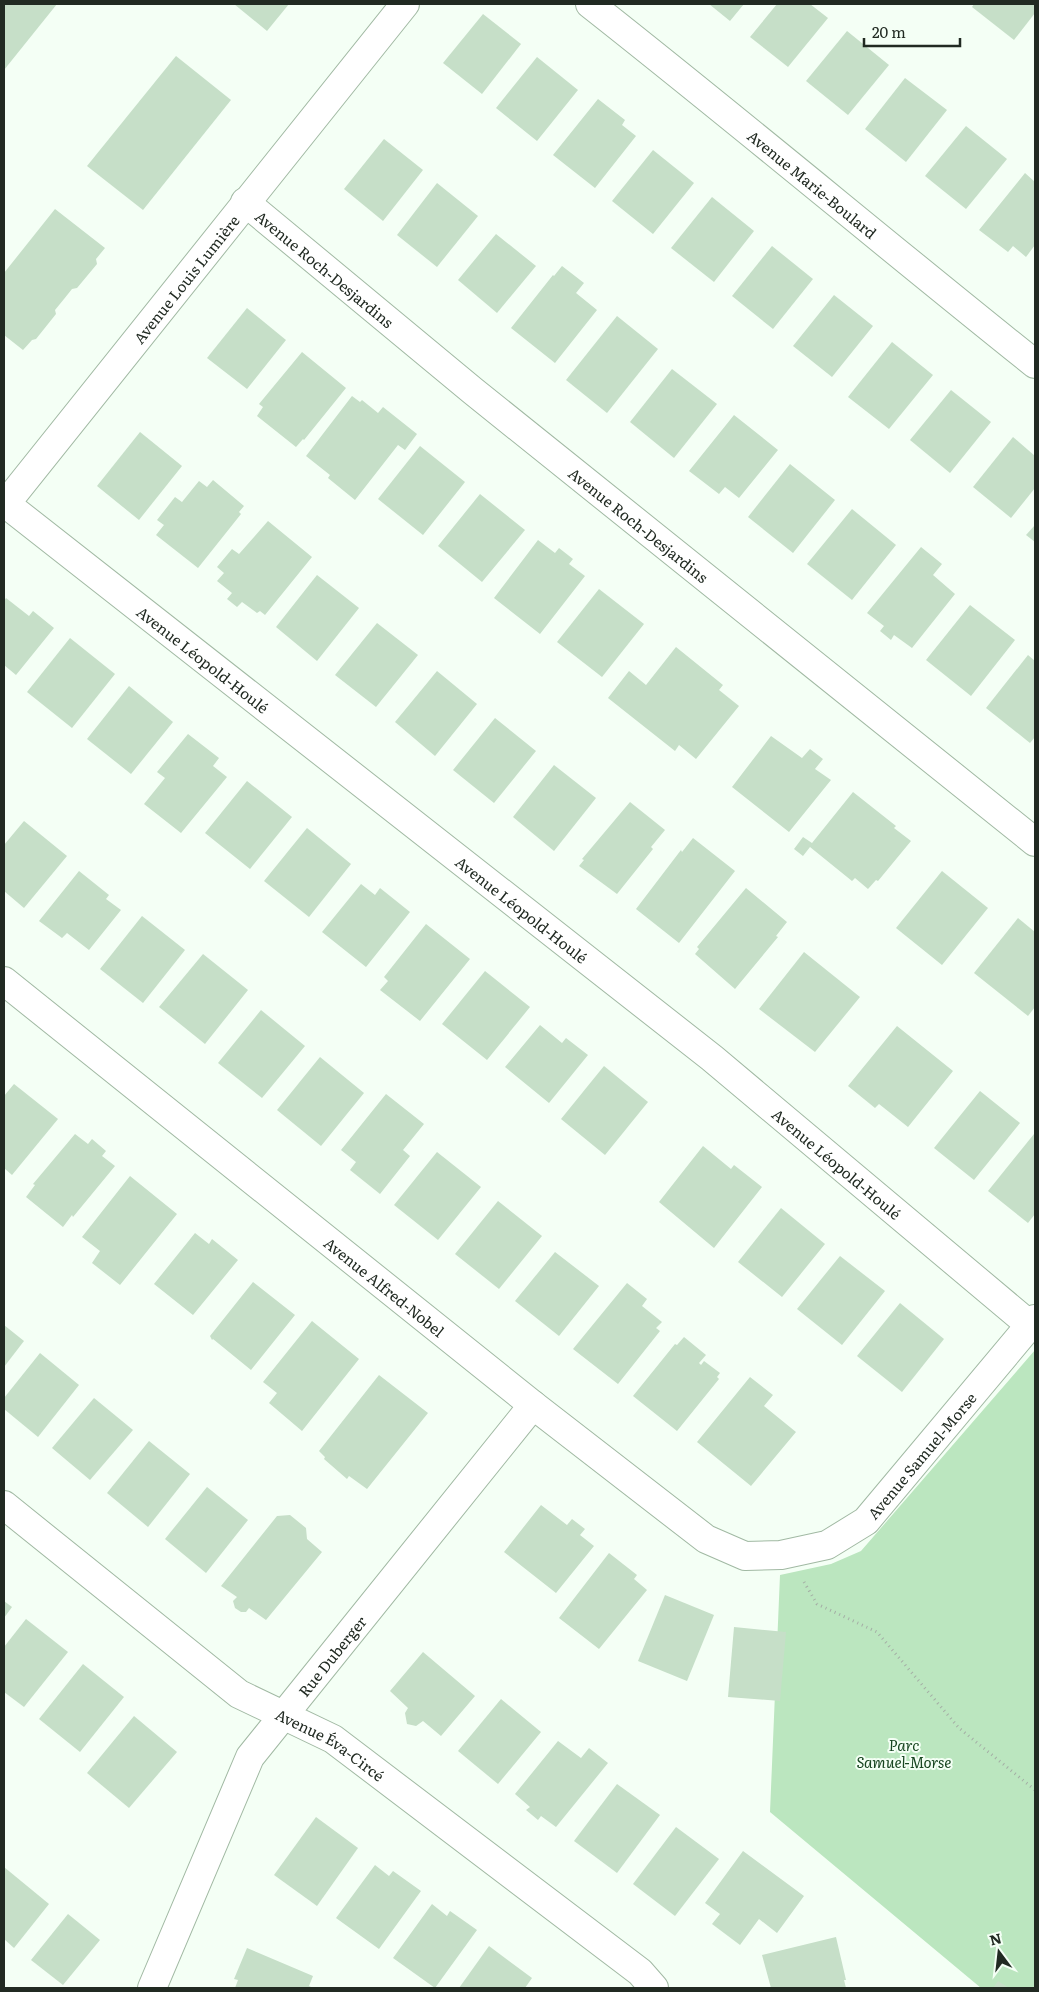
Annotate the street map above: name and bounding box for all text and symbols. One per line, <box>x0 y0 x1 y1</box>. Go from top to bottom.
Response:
scale bar <box>864 15 960 47</box>
text: 20 m <box>872 20 906 43</box>
street label: Avenue Marie-Boulard <box>743 124 882 243</box>
street label: Avenue Roch-Desjardins <box>251 204 399 333</box>
street label: Avenue Louis Lumière <box>127 209 244 348</box>
street label: Avenue Roch-Desjardins <box>564 461 714 588</box>
street label: Avenue Léopold-Houlé <box>133 600 275 718</box>
street label: Avenue Léopold-Houlé <box>451 850 593 968</box>
street label: Avenue Léopold-Houlé <box>768 1102 907 1224</box>
street label: Avenue Alfred-Nobel <box>320 1231 450 1342</box>
street label: Avenue Samuel-Morse <box>861 1387 981 1524</box>
street label: Rue Duberger <box>292 1610 371 1701</box>
street label: Avenue Éva-Circé <box>272 1702 390 1786</box>
park label: Parc Samuel-Morse <box>857 1733 951 1773</box>
north arrow <box>974 1927 1024 1977</box>
text: N <box>987 1927 1004 1950</box>

